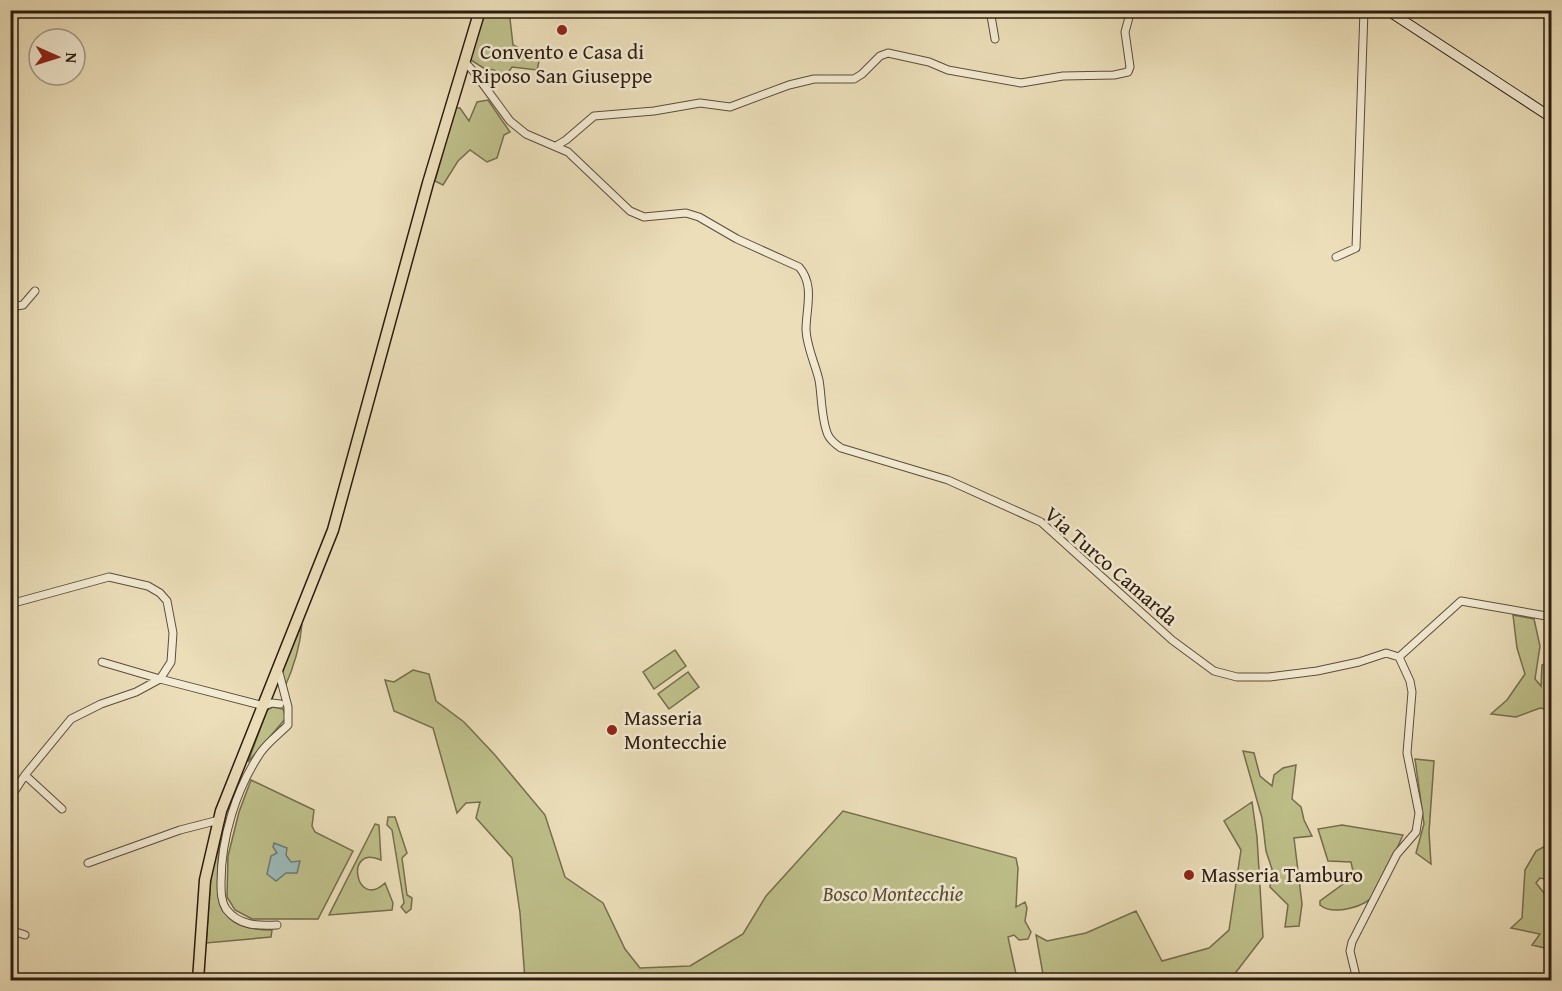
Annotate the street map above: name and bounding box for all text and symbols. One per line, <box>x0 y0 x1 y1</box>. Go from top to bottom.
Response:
marker: Convento e Casa di Riposo San Giuseppe <box>555 23 569 37</box>
north arrow <box>27 27 87 87</box>
place label: Convento e Casa di Riposo San Giuseppe <box>472 36 652 91</box>
text: N <box>60 52 84 64</box>
street label: Via Turco Camarda <box>1038 499 1185 633</box>
place label: Masseria Montecchie <box>624 702 727 757</box>
marker: Masseria Montecchie <box>605 723 619 737</box>
place label: Masseria Tamburo <box>1201 859 1363 890</box>
marker: Masseria Tamburo <box>1182 868 1196 882</box>
park label: Bosco Montecchie <box>822 878 963 909</box>

